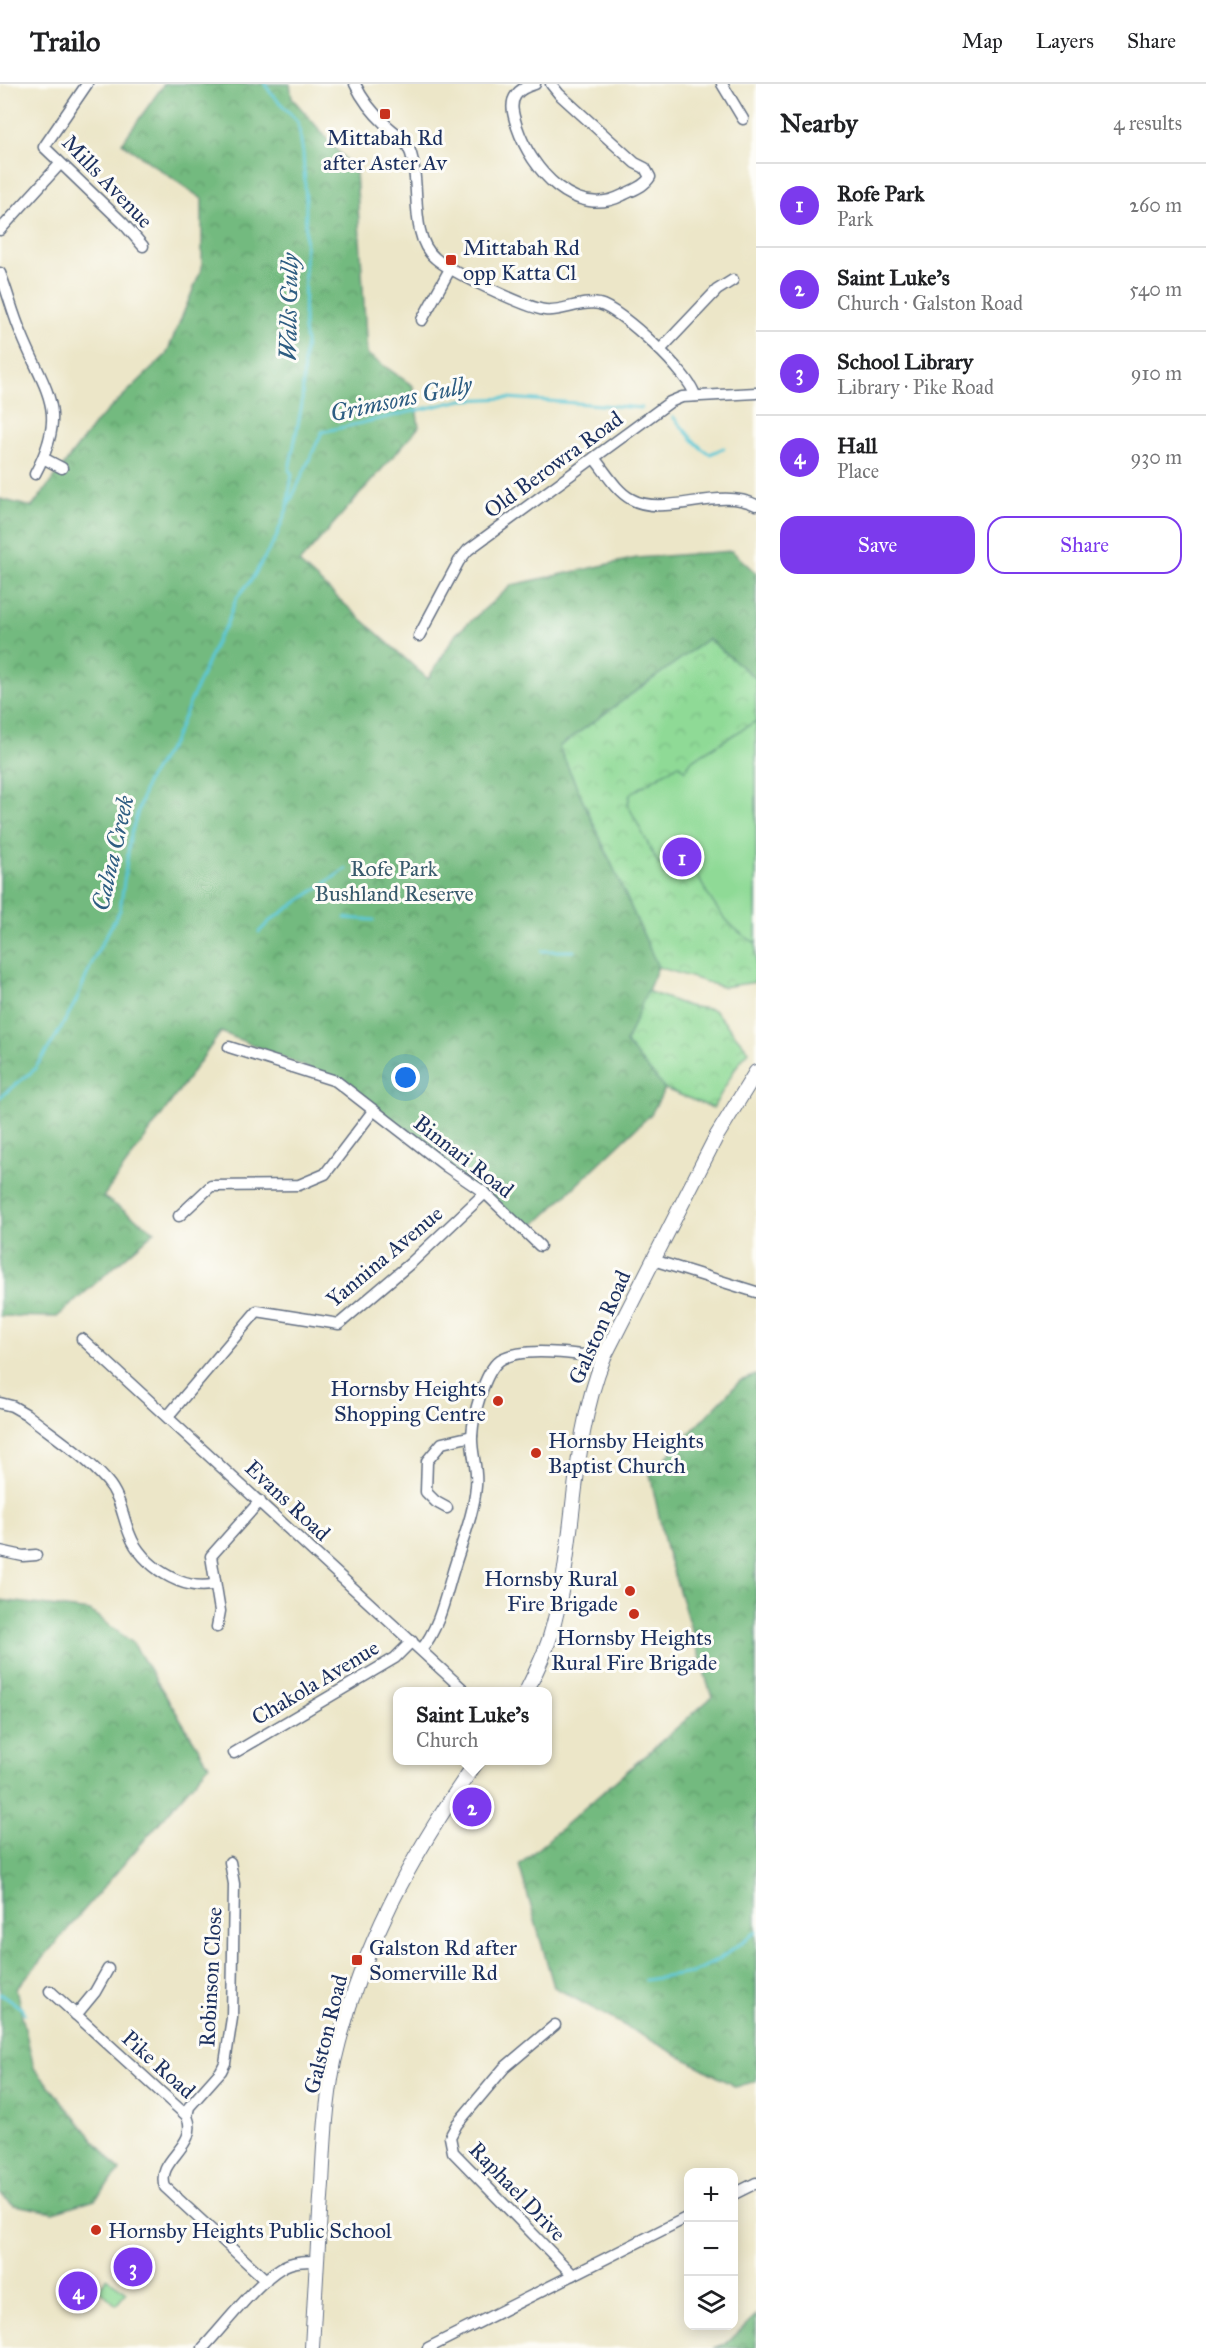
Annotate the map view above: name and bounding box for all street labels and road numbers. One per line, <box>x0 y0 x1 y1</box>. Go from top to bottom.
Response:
street label: Mills Avenue <box>56 129 159 234</box>
street label: Old Berowra Road <box>479 405 628 524</box>
street label: Binnari Road <box>408 1109 519 1204</box>
street label: Yannina Avenue <box>321 1200 448 1313</box>
street label: Galston Road <box>562 1266 637 1388</box>
street label: Evans Road <box>239 1454 336 1547</box>
street label: Chakola Avenue <box>247 1634 384 1731</box>
street label: Robinson Close <box>193 1906 228 2048</box>
street label: Galston Road <box>298 1972 353 2097</box>
street label: Pike Road <box>116 2024 201 2104</box>
street label: Raphael Drive <box>464 2136 572 2247</box>

